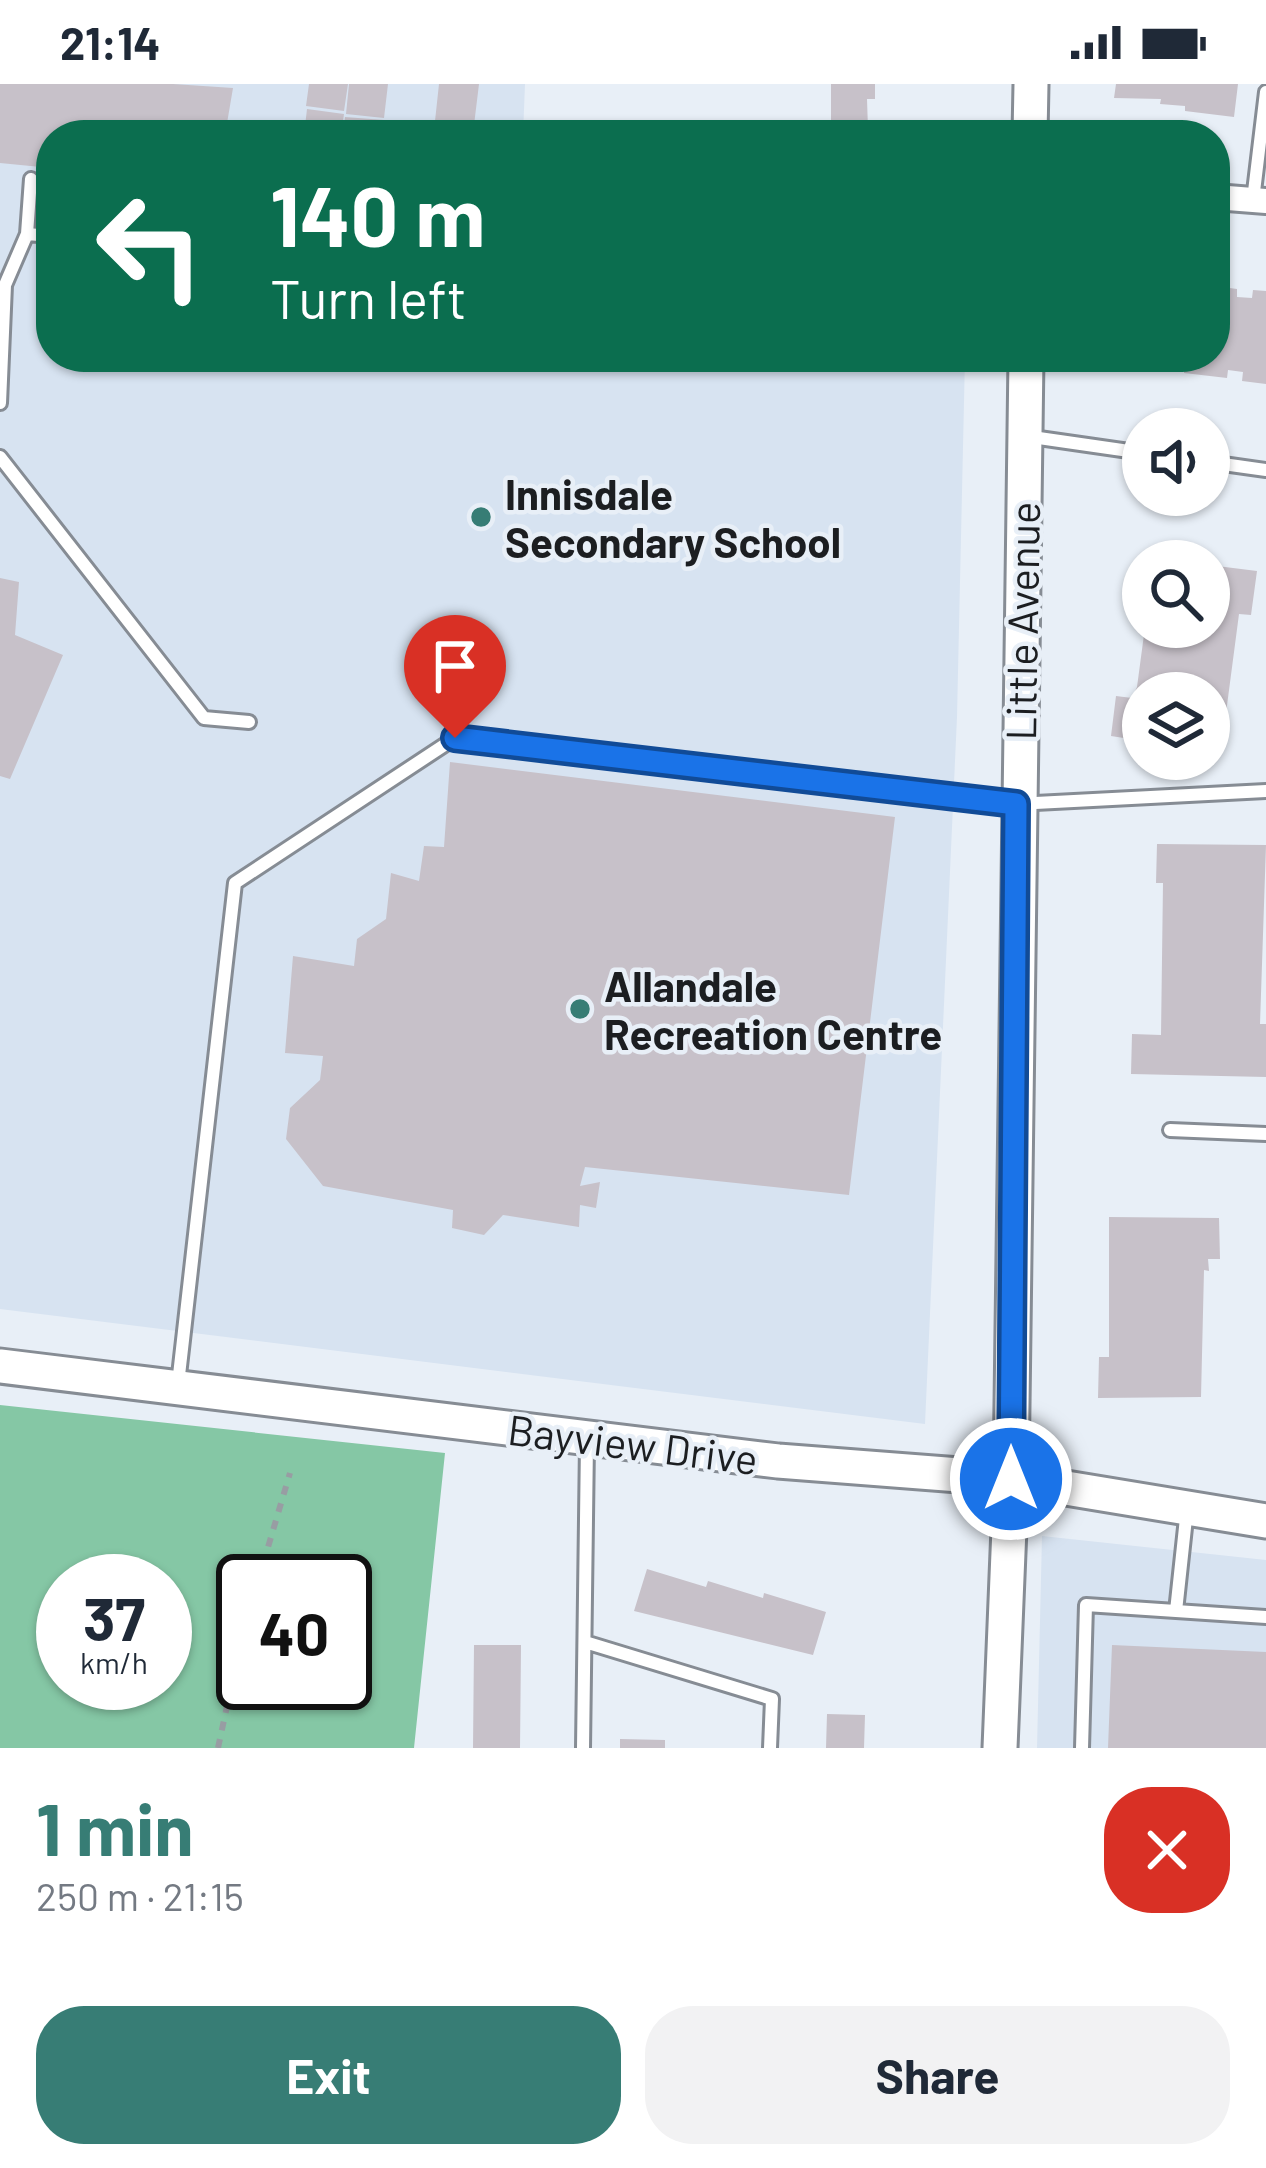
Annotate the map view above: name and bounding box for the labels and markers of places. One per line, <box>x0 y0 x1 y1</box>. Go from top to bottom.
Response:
place label: Innisdale Secondary School <box>505 468 841 567</box>
marker: Innisdale Secondary School <box>468 504 494 530</box>
pin <box>404 615 506 738</box>
place label: Allandale Recreation Centre <box>604 960 942 1058</box>
marker: Allandale Recreation Centre <box>567 996 593 1022</box>

